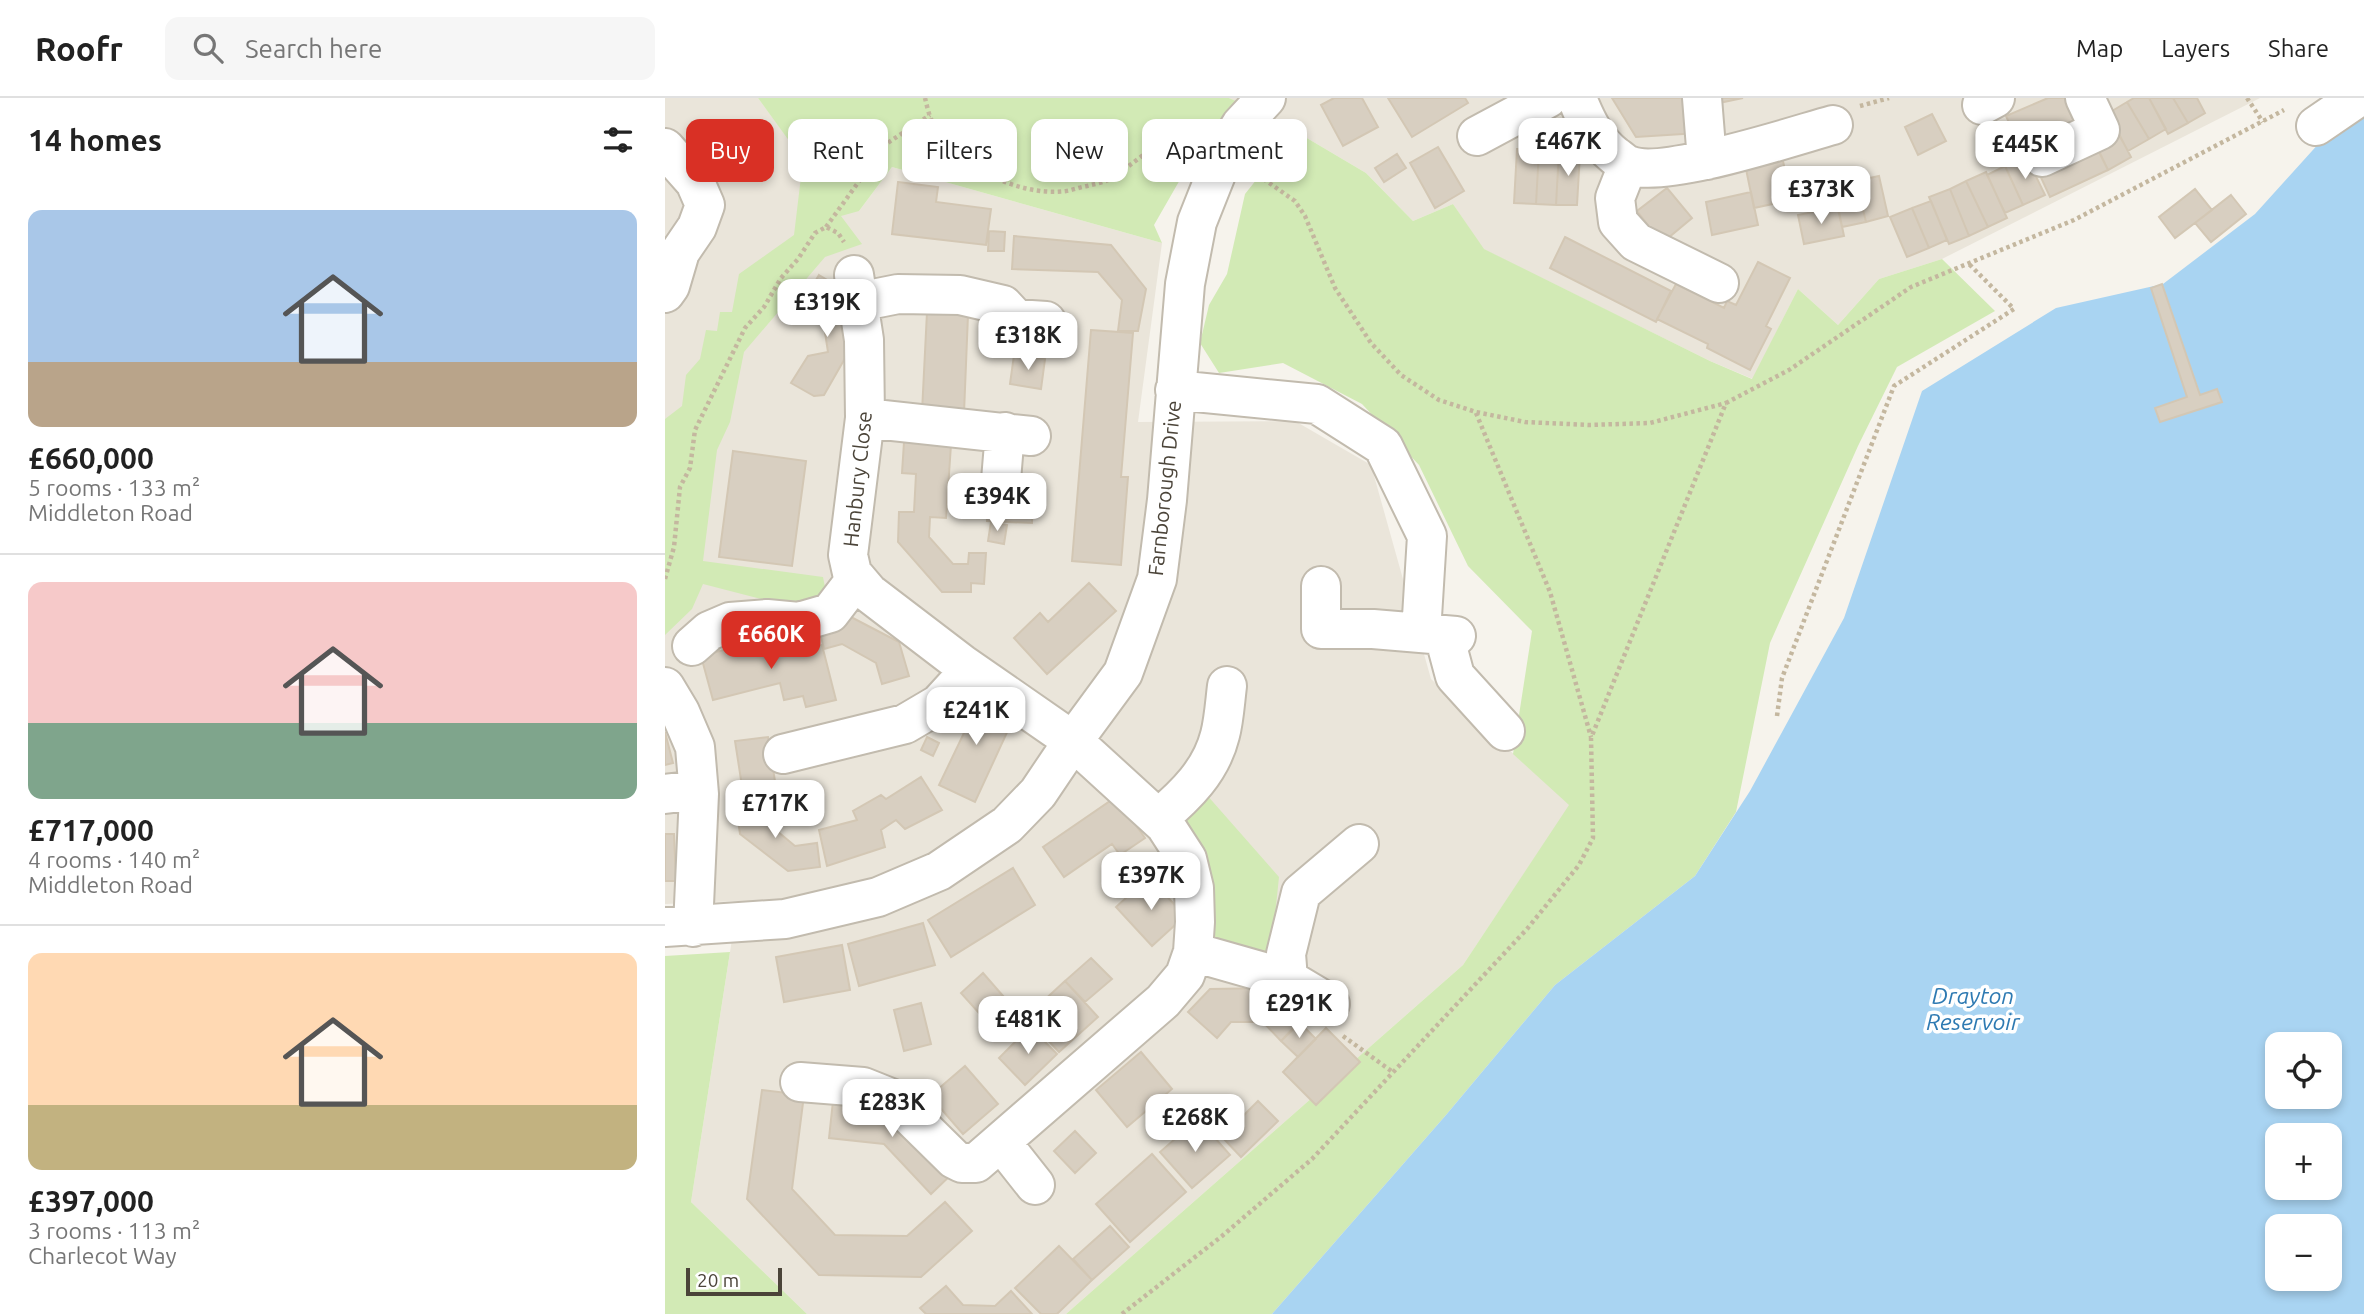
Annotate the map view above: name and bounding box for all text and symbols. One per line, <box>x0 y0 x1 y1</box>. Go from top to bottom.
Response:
search box <box>165 17 655 80</box>
icon: search <box>189 29 227 67</box>
text: Roofr <box>35 30 123 67</box>
text: Search here <box>245 34 382 63</box>
text: Map <box>2076 35 2123 62</box>
text: Layers <box>2161 35 2230 62</box>
text: Share <box>2268 35 2329 62</box>
pin: £467K <box>1519 118 1617 178</box>
chip: Buy <box>686 119 774 182</box>
chip: Rent <box>788 119 888 182</box>
chip: Filters <box>902 119 1017 182</box>
chip: New <box>1031 119 1128 182</box>
chip: Apartment <box>1142 119 1307 182</box>
icon: filters <box>599 121 637 159</box>
pin: £445K <box>1976 122 2074 181</box>
text: 14 homes <box>28 123 162 157</box>
text: £467K <box>1534 128 1602 153</box>
text: £445K <box>1991 131 2059 156</box>
pin: £373K <box>1772 166 1870 226</box>
text: £373K <box>1787 176 1855 201</box>
icon: home <box>270 256 396 382</box>
pin: £319K <box>778 280 876 339</box>
text: £319K <box>793 289 861 314</box>
pin: £318K <box>979 313 1077 372</box>
text: £318K <box>994 322 1062 347</box>
street label: Farnborough Drive <box>1143 399 1185 577</box>
street label: Hanbury Close <box>838 410 876 548</box>
text: £660,000 <box>28 441 154 475</box>
pin: £394K <box>948 474 1046 533</box>
text: 5 rooms · 133 m² <box>28 475 200 500</box>
text: £394K <box>963 483 1031 508</box>
text: Middleton Road <box>28 500 193 525</box>
pin: £660K <box>722 612 820 671</box>
text: £660K <box>737 621 805 646</box>
icon: home <box>270 628 396 754</box>
pin: £241K <box>927 688 1025 747</box>
text: £241K <box>942 697 1010 722</box>
pin: £717K <box>726 780 824 840</box>
text: £717K <box>741 790 809 815</box>
text: £717,000 <box>28 813 154 847</box>
text: 4 rooms · 140 m² <box>28 847 200 872</box>
pin: £397K <box>1102 852 1200 912</box>
text: £397K <box>1117 862 1185 887</box>
text: Middleton Road <box>28 872 193 897</box>
pin: £291K <box>1250 981 1348 1040</box>
water label: Drayton Reservoir <box>1926 983 2021 1034</box>
text: £291K <box>1265 990 1333 1015</box>
pin: £481K <box>979 996 1077 1056</box>
icon: home <box>270 999 396 1125</box>
text: £481K <box>994 1006 1062 1031</box>
map controls <box>2265 1032 2342 1291</box>
button: locate <box>2265 1032 2342 1109</box>
pin: £283K <box>843 1080 941 1139</box>
text: £283K <box>858 1089 926 1114</box>
pin: £268K <box>1146 1094 1244 1154</box>
text: £268K <box>1161 1104 1229 1129</box>
button: + <box>2265 1123 2342 1200</box>
text: £397,000 <box>28 1184 154 1218</box>
button: − <box>2265 1214 2342 1291</box>
text: 3 rooms · 113 m² <box>28 1218 200 1243</box>
text: Charlecot Way <box>28 1243 177 1268</box>
scale bar <box>686 1265 782 1297</box>
text: 20 m <box>697 1269 739 1291</box>

